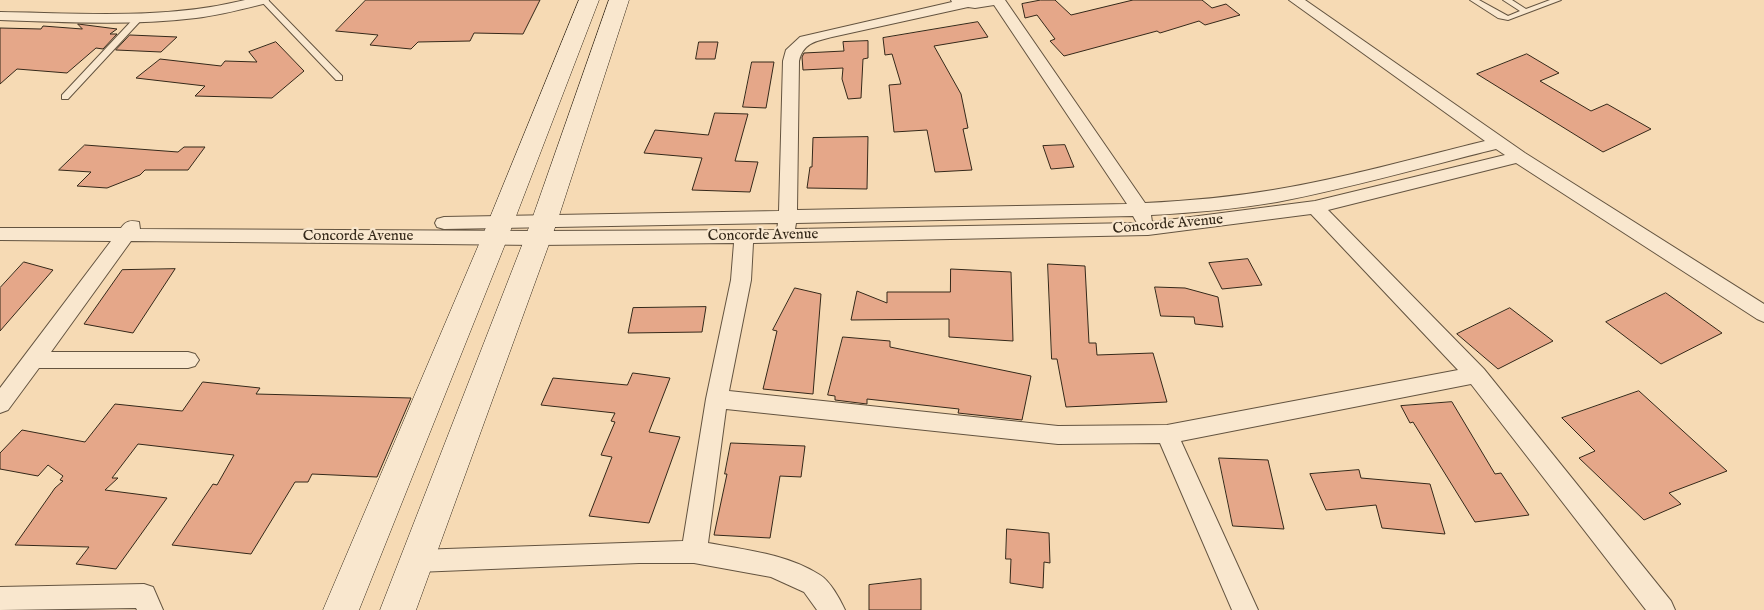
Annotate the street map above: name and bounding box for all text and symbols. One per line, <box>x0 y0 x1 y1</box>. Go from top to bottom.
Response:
street label: Concorde Avenue <box>1112 211 1224 239</box>
street label: Concorde Avenue <box>707 226 819 246</box>
street label: Concorde Avenue <box>303 228 413 246</box>

